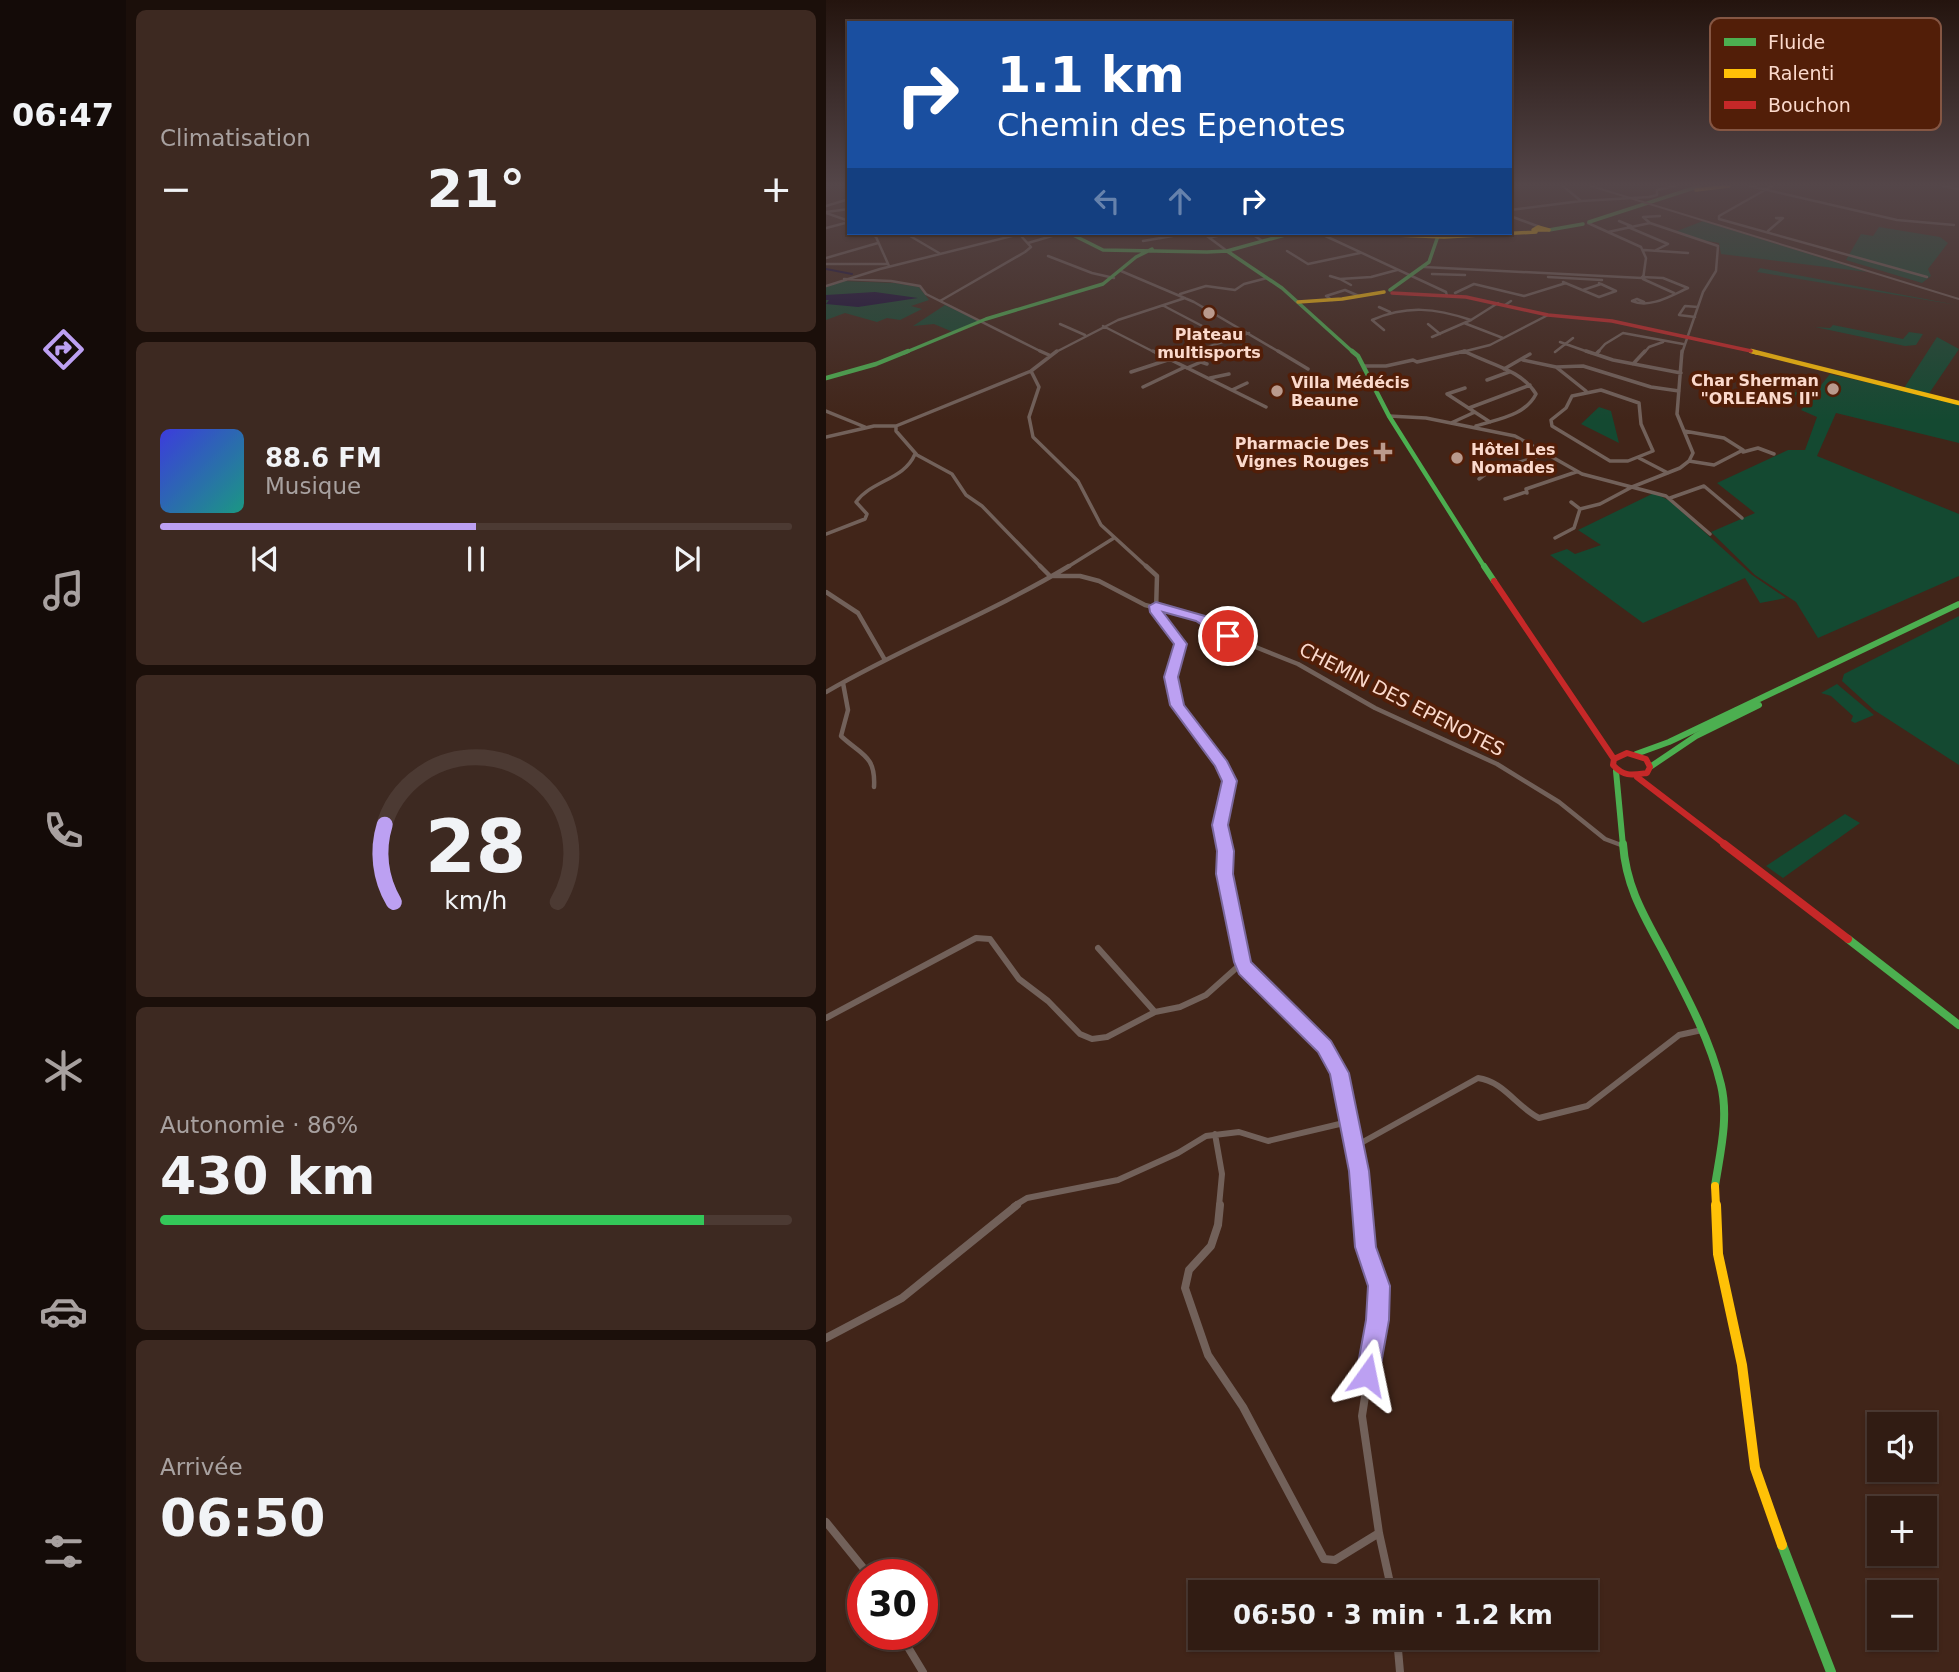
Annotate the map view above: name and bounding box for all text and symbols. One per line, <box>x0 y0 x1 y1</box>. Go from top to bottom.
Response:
legend <box>1710 18 1941 130</box>
text: Fluide <box>1768 31 1825 53</box>
text: 1.1 km <box>997 47 1185 104</box>
icon: right <box>882 49 973 140</box>
text: Ralenti <box>1768 62 1834 84</box>
text: Bouchon <box>1768 94 1851 116</box>
text: 06:47 <box>12 96 114 134</box>
text: Chemin des Epenotes <box>997 106 1346 144</box>
text: Climatisation <box>160 125 311 151</box>
text: 21° <box>427 159 525 219</box>
text: − <box>160 167 192 211</box>
text: + <box>760 167 792 211</box>
icon: left <box>1088 182 1126 220</box>
icon: ahead <box>1161 182 1199 220</box>
icon: right <box>1234 182 1272 220</box>
marker: Plateau multisports <box>1201 305 1217 321</box>
icon: directions <box>39 325 88 374</box>
place label: Plateau multisports <box>1157 325 1261 362</box>
place label: Char Sherman "ORLEANS II" <box>1691 371 1819 408</box>
place label: Villa Médécis Beaune <box>1291 373 1410 410</box>
marker: Char Sherman "ORLEANS II" <box>1825 381 1841 397</box>
marker: Villa Médécis Beaune <box>1269 383 1285 399</box>
place label: Pharmacie Des Vignes Rouges <box>1235 434 1369 471</box>
place label: Hôtel Les Nomades <box>1471 440 1556 477</box>
text: 88.6 FM <box>265 443 382 473</box>
marker: Pharmacie Des Vignes Rouges <box>1375 444 1391 460</box>
marker: Hôtel Les Nomades <box>1449 450 1465 466</box>
text: Musique <box>265 473 361 499</box>
icon: previous <box>246 540 284 578</box>
icon: pause <box>457 540 495 578</box>
icon: next <box>668 540 706 578</box>
icon: music <box>39 566 88 615</box>
pin <box>1198 606 1258 666</box>
icon: arrive <box>1209 617 1247 655</box>
street label: CHEMIN DES EPENOTES <box>1296 638 1508 760</box>
text: 28 <box>425 804 527 889</box>
icon: phone <box>39 806 88 855</box>
text: km/h <box>444 886 508 915</box>
icon: climate <box>39 1046 88 1095</box>
text: Autonomie · 86% <box>160 1112 358 1138</box>
text: 430 km <box>160 1146 375 1206</box>
icon: car <box>39 1287 88 1336</box>
position arrow <box>1330 1338 1404 1412</box>
map controls <box>1867 1412 1937 1650</box>
button: sound <box>1867 1412 1937 1482</box>
text: Arrivée <box>160 1454 243 1480</box>
text: 06:50 <box>160 1488 326 1548</box>
button: + <box>1867 1496 1937 1566</box>
icon: filters <box>39 1527 88 1576</box>
speed limit sign: 30 <box>847 1559 938 1650</box>
button: − <box>1867 1580 1937 1650</box>
text: 06:50 · 3 min · 1.2 km <box>1233 1600 1553 1630</box>

